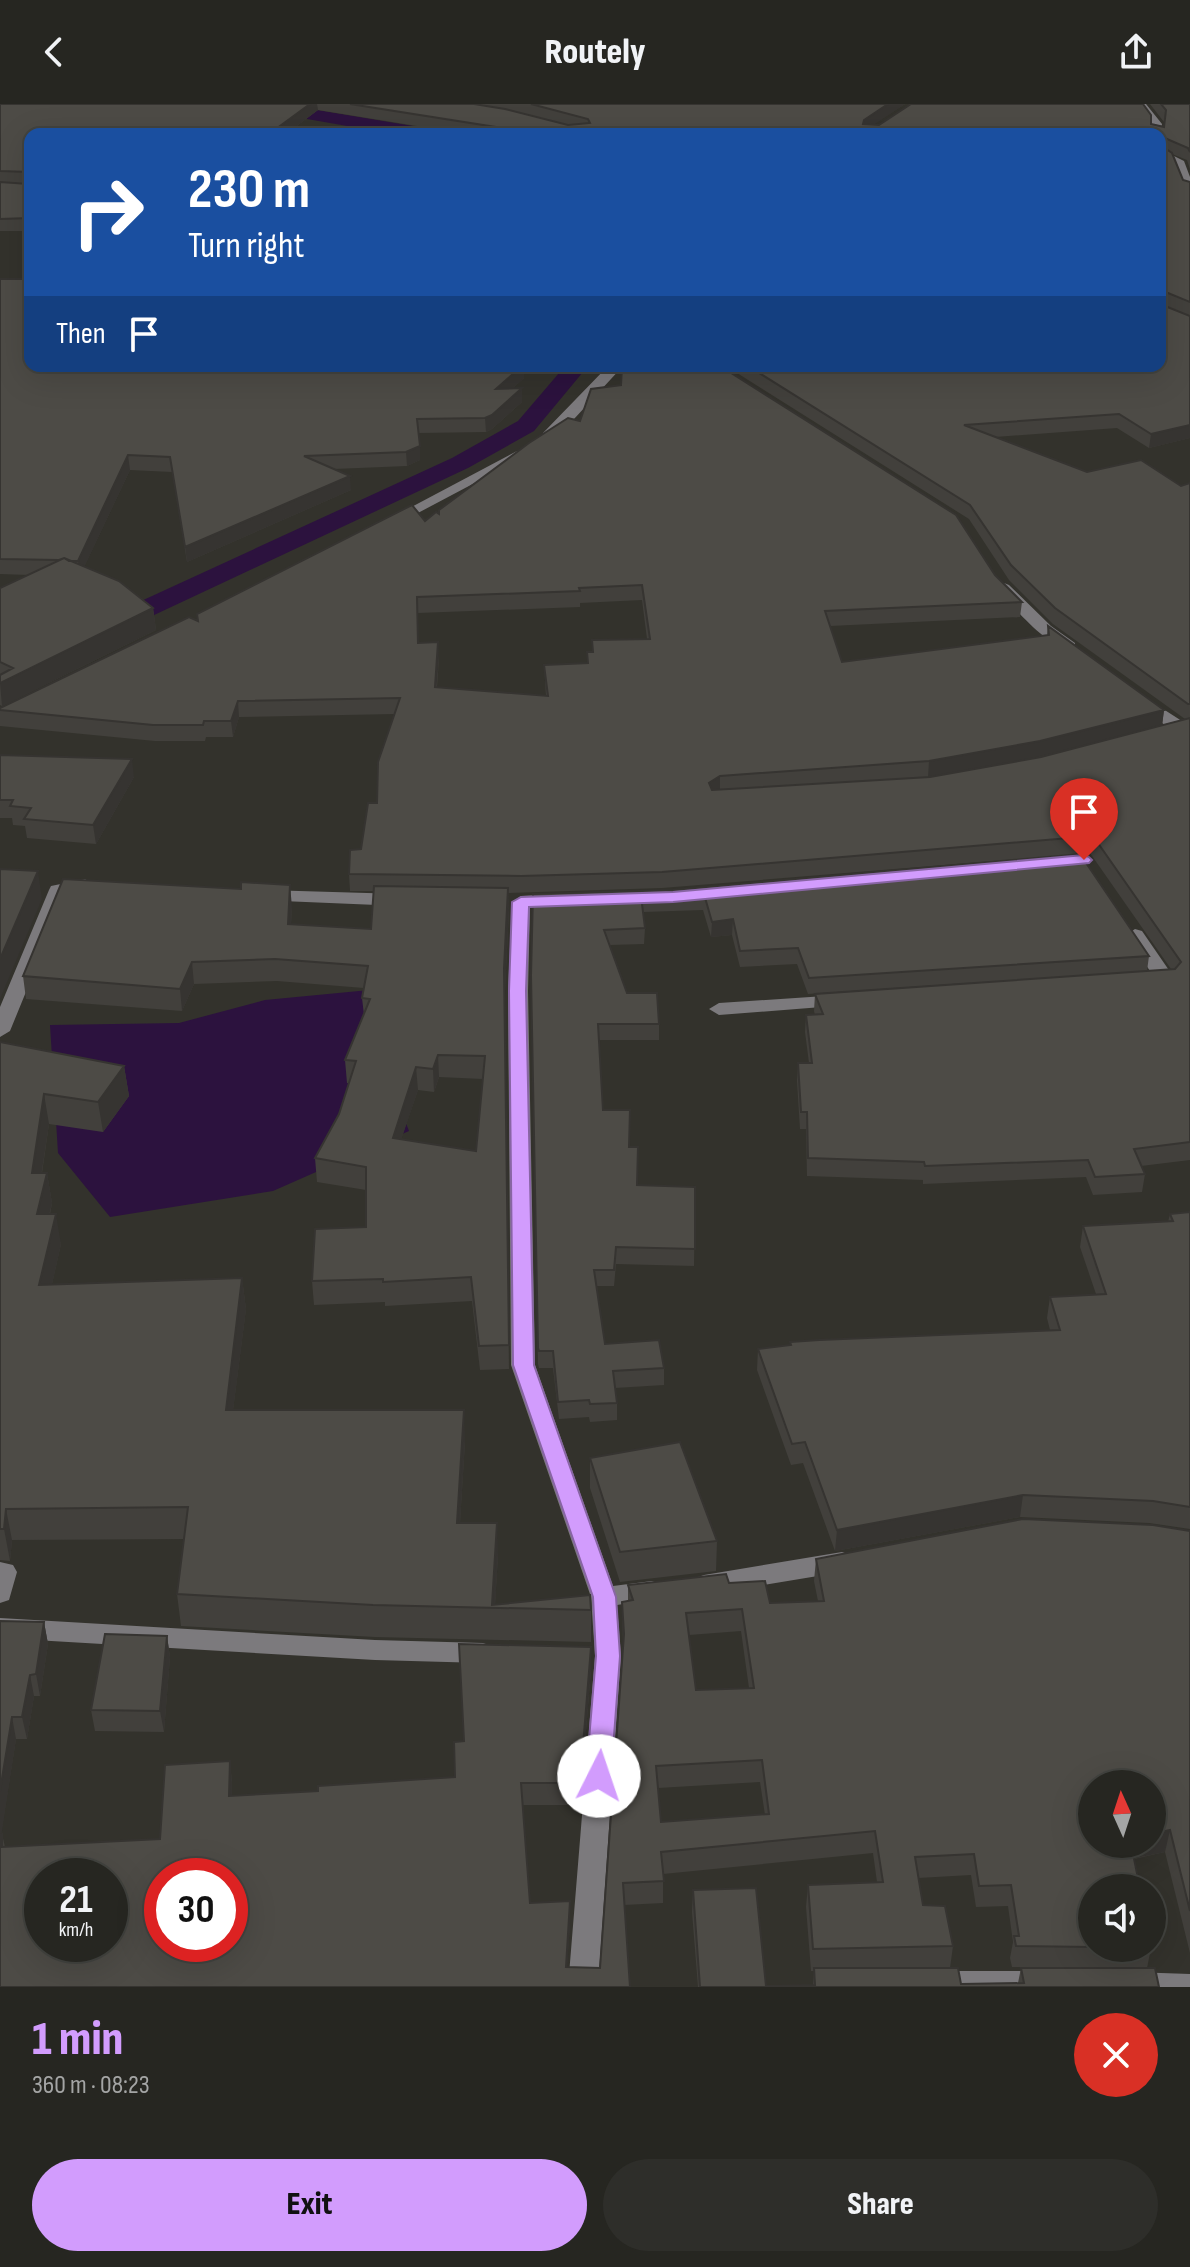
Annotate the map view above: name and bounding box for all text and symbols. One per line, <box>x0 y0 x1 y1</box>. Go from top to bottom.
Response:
icon: back <box>32 30 76 74</box>
icon: share <box>1114 30 1158 74</box>
text: Routely <box>545 31 645 74</box>
text: 230 m <box>188 157 310 224</box>
icon: right <box>56 160 160 264</box>
text: Turn right <box>188 225 305 268</box>
icon: arrive <box>122 312 166 356</box>
text: Then <box>56 316 106 352</box>
pin <box>1050 778 1118 860</box>
icon: arrive <box>1062 790 1106 834</box>
position arrow <box>557 1734 641 1818</box>
north arrow <box>1078 1770 1166 1858</box>
map controls <box>1078 1770 1166 1962</box>
speed limit sign: 30 <box>144 1858 248 1962</box>
button: sound <box>1078 1874 1166 1962</box>
text: 21 <box>59 1876 93 1924</box>
text: km/h <box>59 1918 93 1942</box>
text: 1 min <box>32 2011 123 2068</box>
button: close <box>1074 2013 1158 2097</box>
text: 360 m · 08:23 <box>32 2070 150 2101</box>
button: Exit <box>32 2159 587 2251</box>
button: Share <box>603 2159 1158 2251</box>

